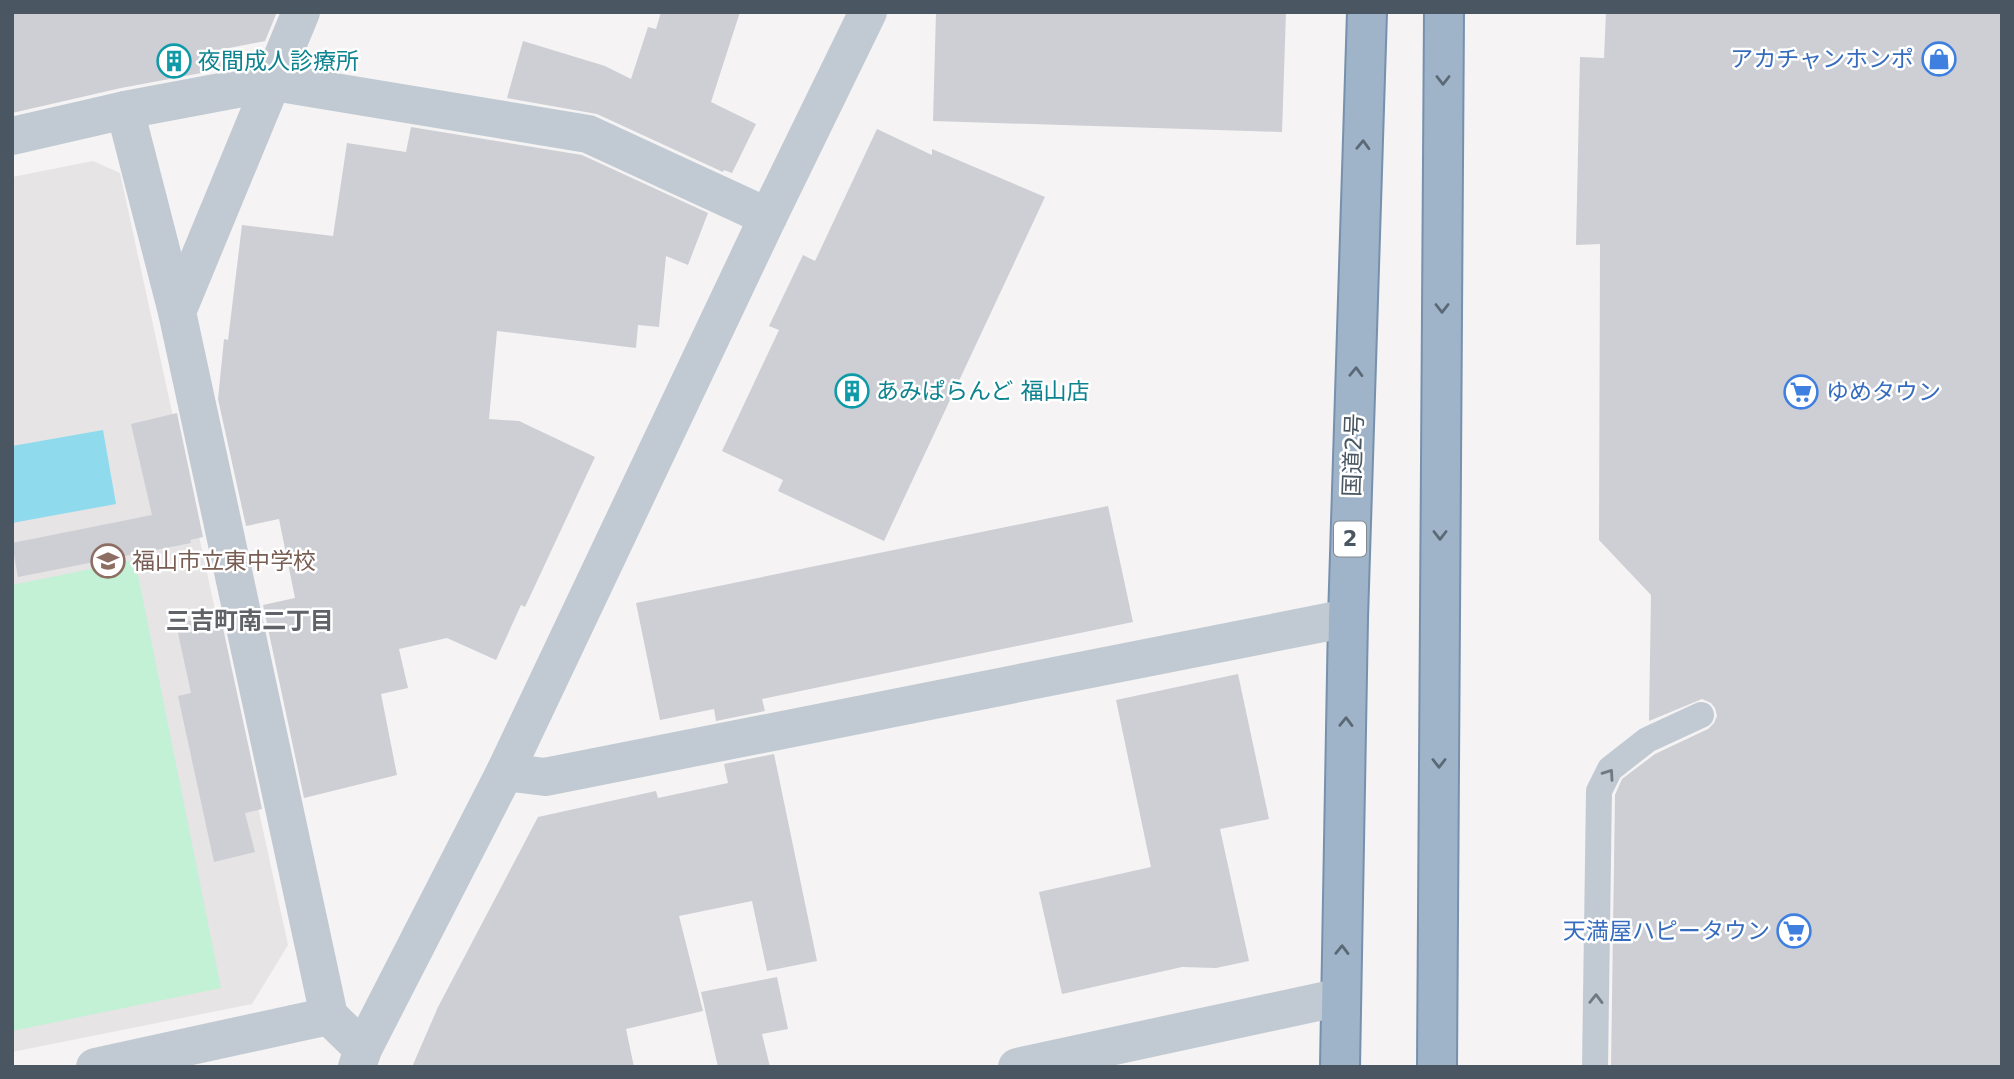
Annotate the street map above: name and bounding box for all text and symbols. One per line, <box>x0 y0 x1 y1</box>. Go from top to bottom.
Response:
shop icon: アカチャンホンポ <box>1920 40 1958 78</box>
building icon: 夜間成人診療所 <box>155 42 193 80</box>
place label: アカチャンホンポ <box>1730 46 1914 72</box>
place label: 夜間成人診療所 <box>198 48 359 74</box>
one-way arrow <box>1435 76 1451 86</box>
one-way arrow <box>1355 139 1370 150</box>
one-way arrow <box>1434 303 1450 314</box>
one-way arrow <box>1348 366 1363 377</box>
building icon: あみぱらんど 福山店 <box>833 372 871 410</box>
supermarket icon: ゆめタウン <box>1782 373 1820 411</box>
place label: あみぱらんど 福山店 <box>876 378 1090 404</box>
place label: ゆめタウン <box>1826 379 1941 405</box>
street label: 国道2号 <box>1339 413 1367 497</box>
road number: 2 <box>1334 522 1366 556</box>
one-way arrow <box>1432 531 1448 541</box>
school or university icon: 福山市立東中学校 <box>89 542 127 580</box>
place label: 福山市立東中学校 <box>132 548 316 574</box>
district label: 三吉町南二丁目 <box>166 607 334 635</box>
one-way arrow <box>1338 716 1354 727</box>
one-way arrow <box>1431 758 1447 769</box>
one-way arrow <box>1601 769 1613 782</box>
supermarket icon: 天満屋ハピータウン <box>1775 912 1813 950</box>
place label: 天満屋ハピータウン <box>1563 918 1770 944</box>
one-way arrow <box>1334 944 1350 954</box>
one-way arrow <box>1588 993 1604 1003</box>

